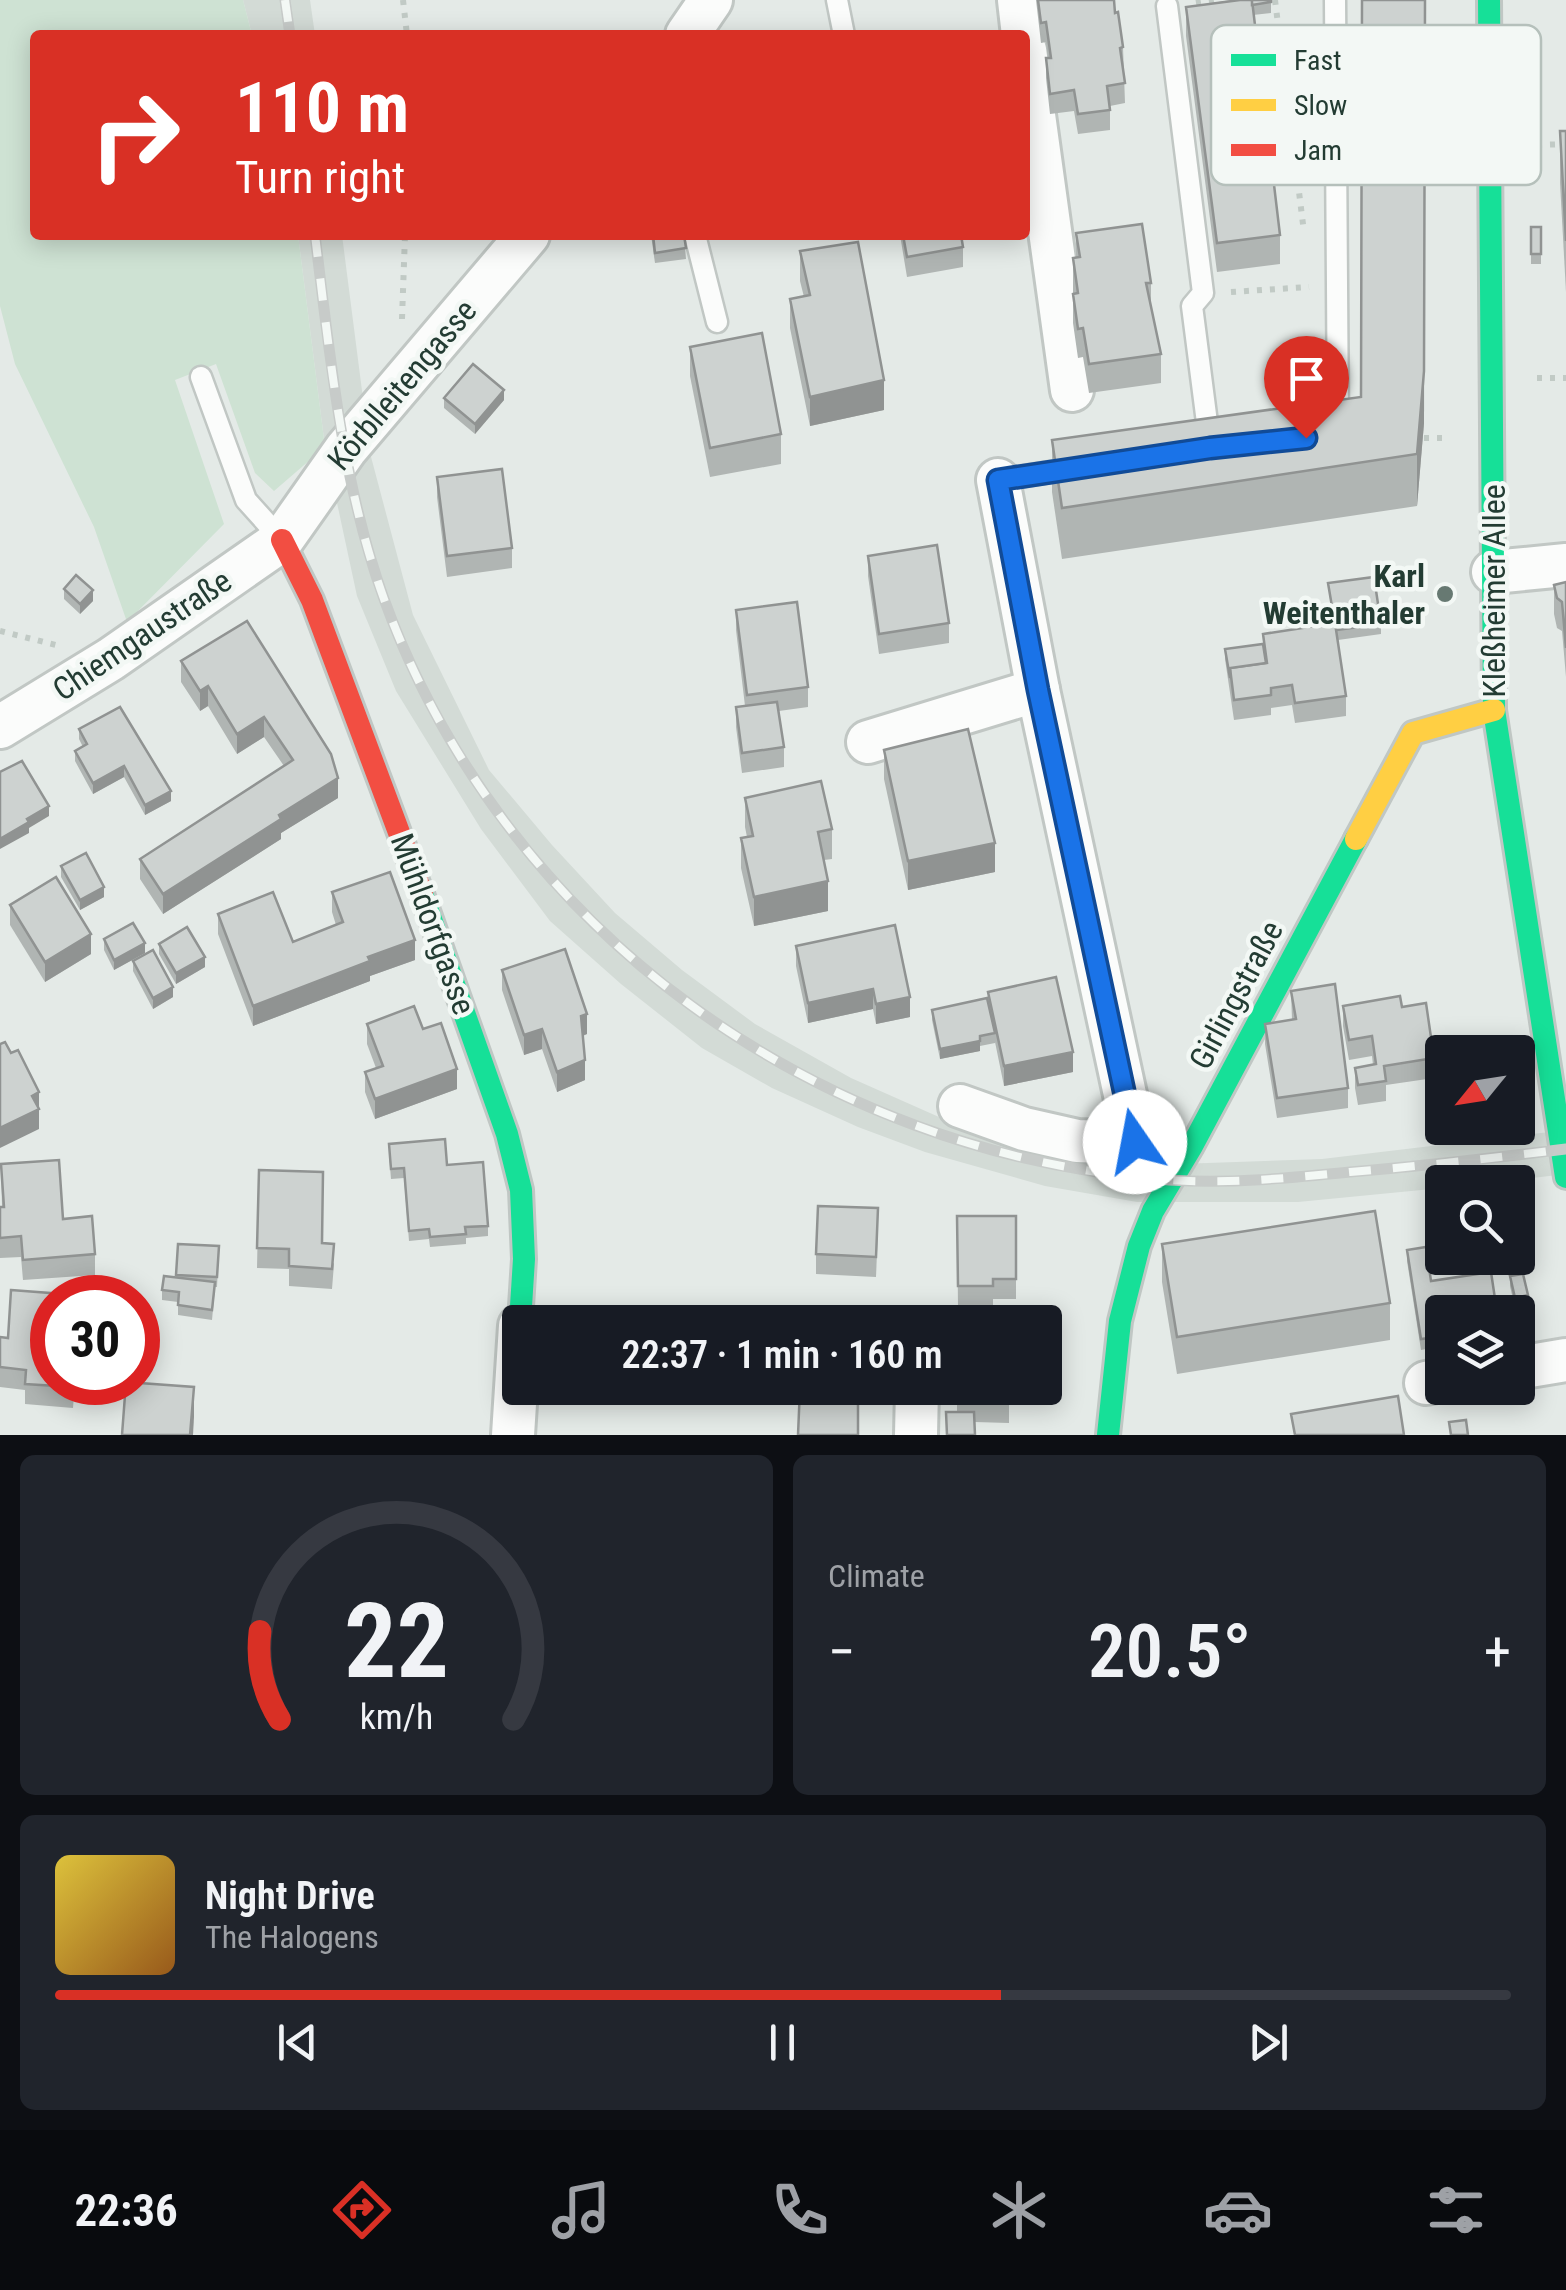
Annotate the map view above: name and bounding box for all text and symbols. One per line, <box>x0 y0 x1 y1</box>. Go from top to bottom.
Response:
legend <box>1211 25 1541 185</box>
text: Fast <box>1294 44 1341 77</box>
text: 110 m <box>235 67 409 149</box>
icon: right <box>70 70 200 200</box>
text: Slow <box>1294 89 1347 122</box>
text: Jam <box>1294 134 1342 167</box>
text: Turn right <box>235 151 405 204</box>
street label: Körblleitengasse <box>320 292 484 478</box>
pin <box>1264 336 1349 439</box>
icon: arrive <box>1279 351 1334 406</box>
street label: Kleßheimer Allee <box>1475 484 1513 698</box>
place label: Karl Weitenthaler <box>1263 557 1425 632</box>
street label: Chiemgaustraße <box>46 561 238 709</box>
marker: Karl Weitenthaler <box>1434 583 1456 605</box>
street label: Mühldorfgasse <box>383 829 483 1019</box>
street label: Girlingstraße <box>1181 914 1291 1076</box>
north arrow <box>1425 1035 1535 1145</box>
map controls <box>1425 1035 1535 1405</box>
position arrow <box>1083 1090 1187 1194</box>
button: search <box>1425 1165 1535 1275</box>
speed limit sign: 30 <box>30 1275 160 1405</box>
button: layers <box>1425 1295 1535 1405</box>
text: 22:37 · 1 min · 160 m <box>622 1333 942 1377</box>
text: Climate <box>828 1557 925 1595</box>
text: 22 <box>344 1581 449 1702</box>
text: 20.5° <box>1088 1607 1251 1695</box>
text: − <box>828 1620 856 1684</box>
text: + <box>1484 1620 1511 1684</box>
text: km/h <box>360 1696 433 1738</box>
text: Night Drive <box>205 1874 375 1918</box>
text: The Halogens <box>205 1918 379 1956</box>
icon: previous <box>270 2015 325 2070</box>
icon: pause <box>755 2015 810 2070</box>
icon: next <box>1241 2015 1296 2070</box>
icon: directions <box>327 2175 397 2245</box>
icon: music <box>546 2175 616 2245</box>
icon: phone <box>765 2175 835 2245</box>
icon: climate <box>984 2175 1054 2245</box>
icon: car <box>1203 2175 1273 2245</box>
icon: filters <box>1421 2175 1491 2245</box>
text: 22:36 <box>74 2184 178 2237</box>

